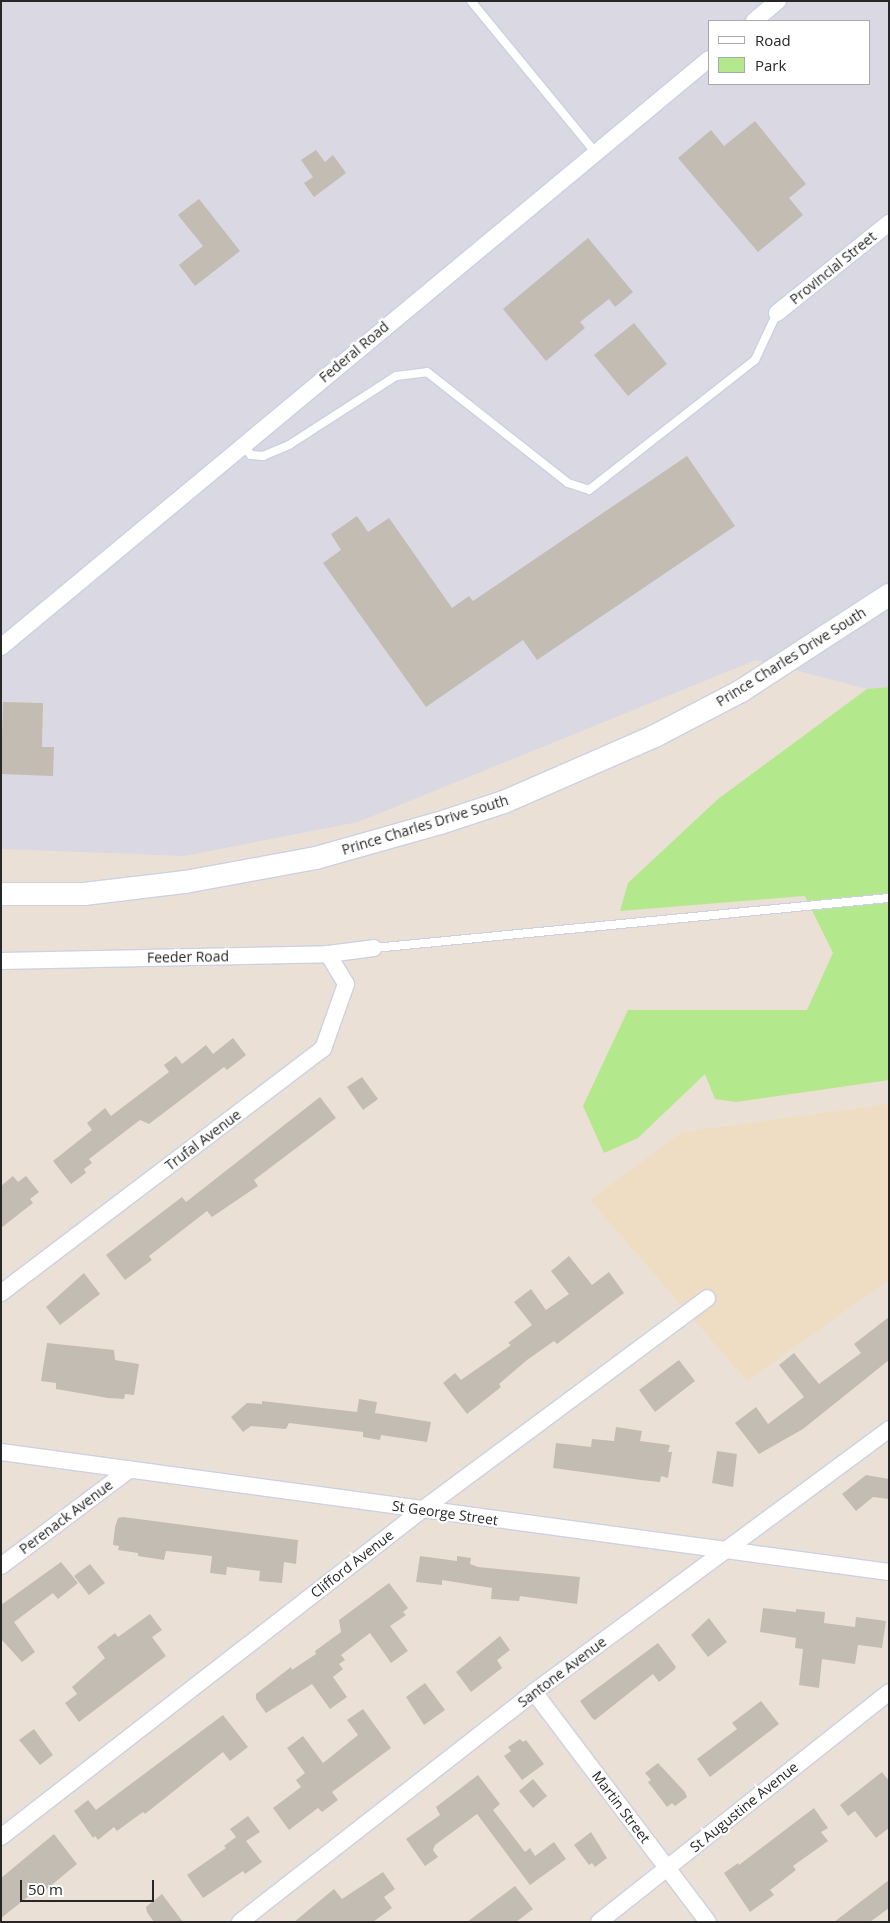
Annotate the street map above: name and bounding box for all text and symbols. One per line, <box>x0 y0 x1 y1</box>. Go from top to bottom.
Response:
legend <box>708 20 870 85</box>
text: Road <box>755 30 791 50</box>
text: Park <box>755 55 786 75</box>
street label: Provincial Street <box>787 228 879 308</box>
street label: Federal Road <box>316 318 392 386</box>
street label: Prince Charles Drive South <box>713 604 869 710</box>
street label: Prince Charles Drive South <box>340 792 510 858</box>
street label: Feeder Road <box>147 948 229 966</box>
street label: Trufal Avenue <box>162 1106 244 1174</box>
street label: Perenack Avenue <box>16 1476 116 1558</box>
street label: St George Street <box>391 1497 499 1529</box>
street label: Clifford Avenue <box>307 1526 397 1602</box>
street label: Santone Avenue <box>515 1633 609 1711</box>
street label: St Augustine Avenue <box>687 1758 801 1856</box>
street label: Martin Street <box>588 1768 654 1846</box>
scale bar <box>22 1870 156 1902</box>
text: 50 m <box>28 1879 63 1899</box>

